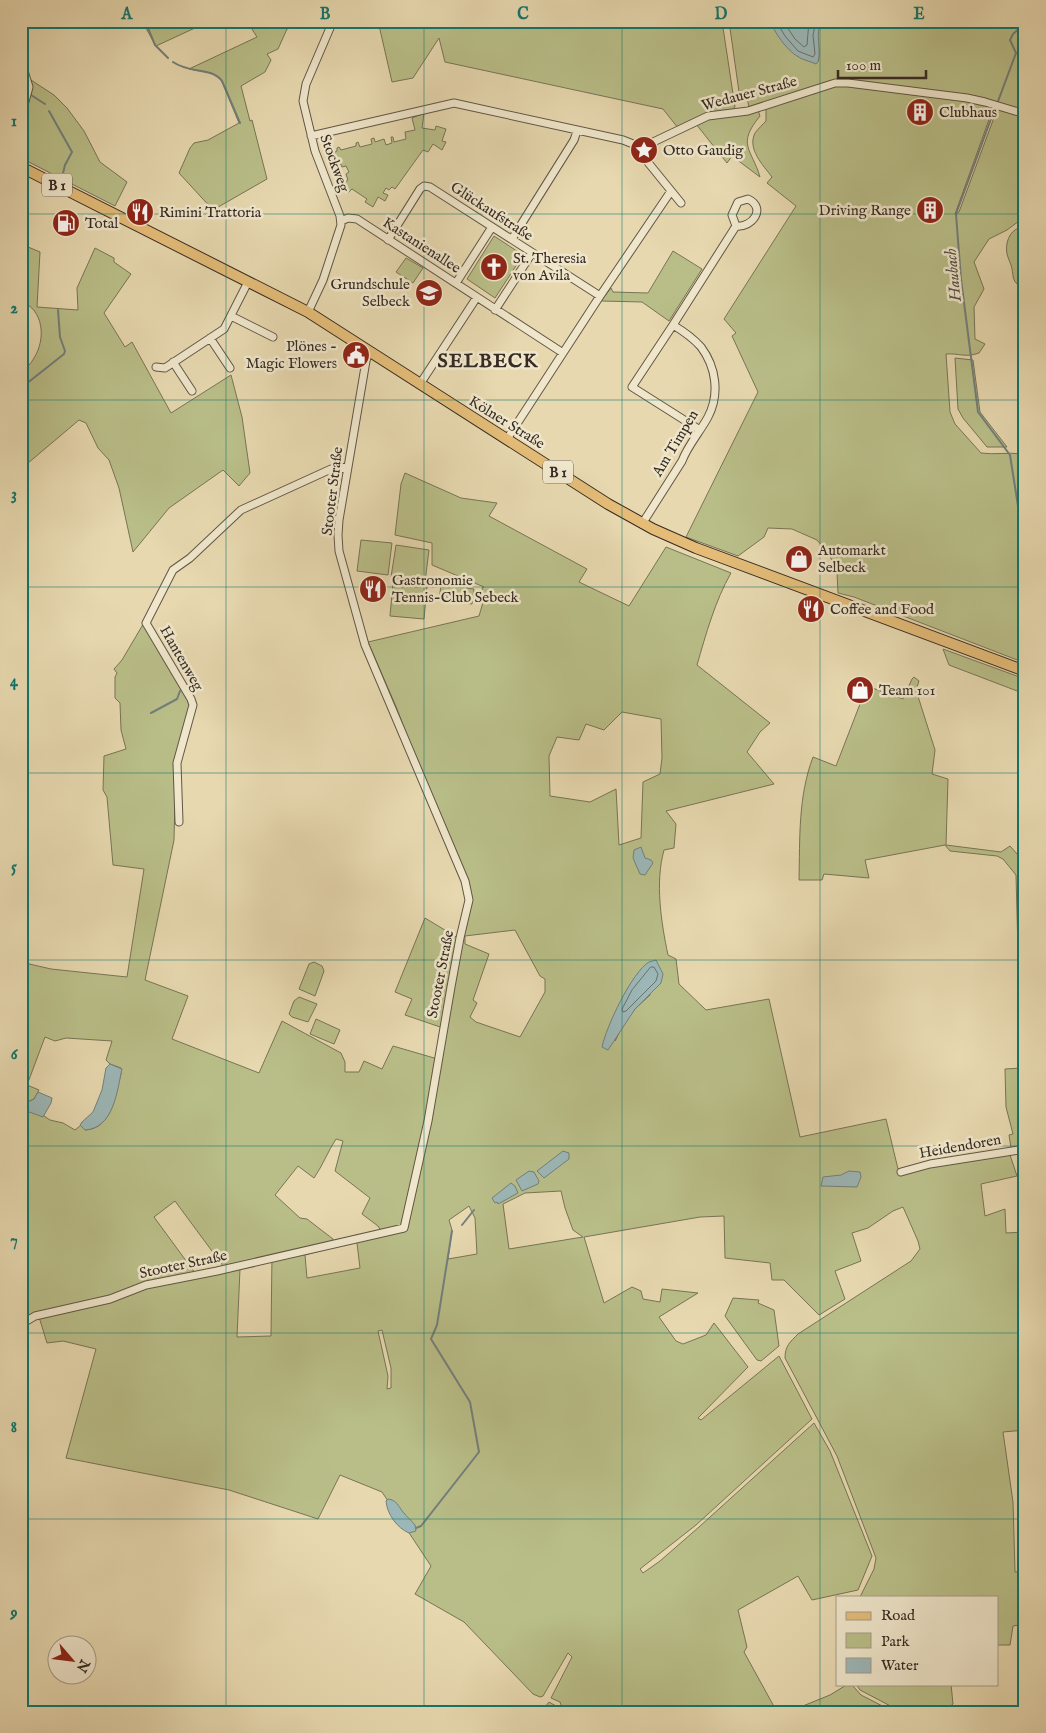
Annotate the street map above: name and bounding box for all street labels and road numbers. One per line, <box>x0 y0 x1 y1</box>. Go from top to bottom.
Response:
street label: Wedauer Straße <box>699 72 799 115</box>
street label: Stockweg <box>315 132 354 195</box>
road number: B 1 <box>42 174 72 196</box>
street label: Glückaufstraße <box>447 178 537 245</box>
street label: Kastanienallee <box>379 213 465 278</box>
street label: Kölner Straße <box>465 392 548 453</box>
street label: Am Timpen <box>648 406 703 481</box>
street label: Stooter Straße <box>318 446 347 537</box>
road number: B 1 <box>543 461 573 484</box>
street label: Hantenweg <box>155 622 208 695</box>
street label: Stooter Straße <box>423 928 458 1020</box>
street label: Heidendoren <box>918 1130 1003 1163</box>
street label: Stooter Straße <box>137 1246 229 1283</box>

